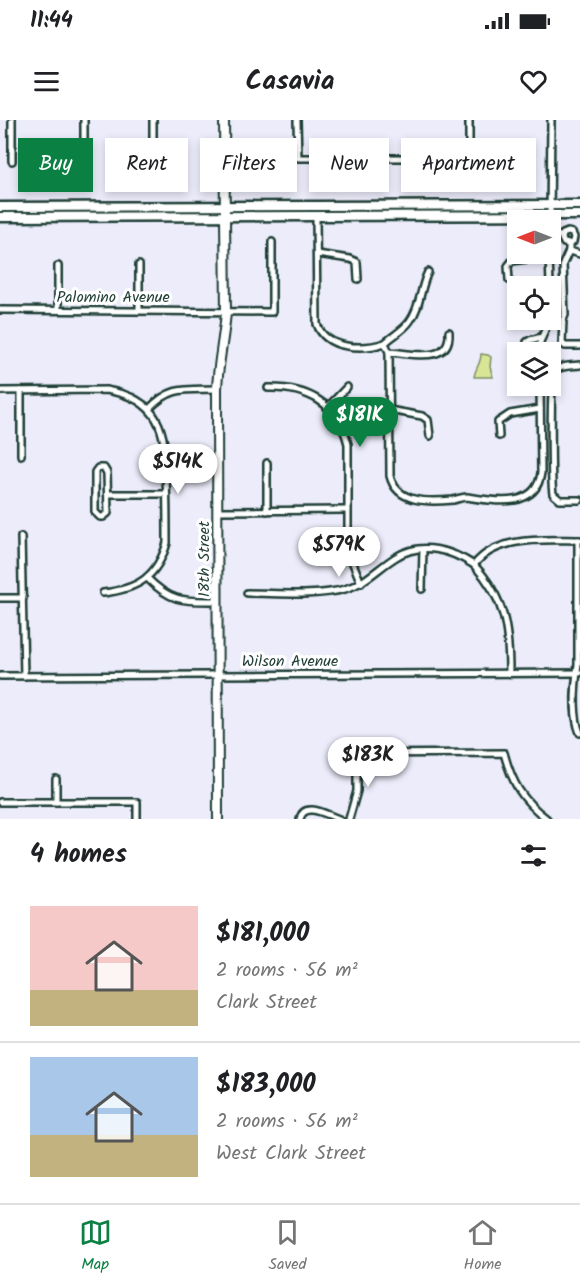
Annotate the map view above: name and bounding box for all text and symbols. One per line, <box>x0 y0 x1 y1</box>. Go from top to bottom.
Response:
text: 11:44 <box>30 4 73 39</box>
text: Casavia <box>246 60 335 103</box>
icon: menu <box>30 65 63 98</box>
icon: heart <box>517 65 550 98</box>
chip: Buy <box>18 138 93 192</box>
chip: Rent <box>105 138 188 192</box>
chip: Filters <box>200 138 297 192</box>
chip: New <box>309 138 389 192</box>
chip: Apartment <box>401 138 536 192</box>
north arrow <box>507 210 561 264</box>
map controls <box>507 210 561 396</box>
button: locate <box>507 276 561 330</box>
street label: Palomino Avenue <box>56 285 170 310</box>
button: layers <box>507 342 561 396</box>
pin: $181K <box>318 397 402 448</box>
text: $181K <box>336 400 384 432</box>
pin: $514K <box>136 444 220 495</box>
text: $514K <box>153 447 203 479</box>
street label: 18th Street <box>192 520 217 597</box>
pin: $579K <box>297 527 381 578</box>
text: $579K <box>312 530 366 562</box>
street label: Wilson Avenue <box>242 649 338 674</box>
pin: $183K <box>326 737 410 788</box>
text: $183K <box>342 740 394 772</box>
text: 4 homes <box>30 834 127 876</box>
icon: filters <box>517 839 550 872</box>
text: $181,000 <box>216 913 309 955</box>
icon: home <box>78 930 150 1002</box>
text: 2 rooms · 56 m² <box>216 955 358 987</box>
text: Clark Street <box>216 987 317 1019</box>
text: $183,000 <box>216 1064 316 1106</box>
icon: home <box>78 1081 150 1153</box>
text: 2 rooms · 56 m² <box>216 1106 358 1138</box>
text: West Clark Street <box>216 1138 366 1170</box>
tab: Map <box>79 1216 112 1277</box>
tab: Saved <box>269 1216 307 1277</box>
tab: Home <box>464 1216 501 1277</box>

